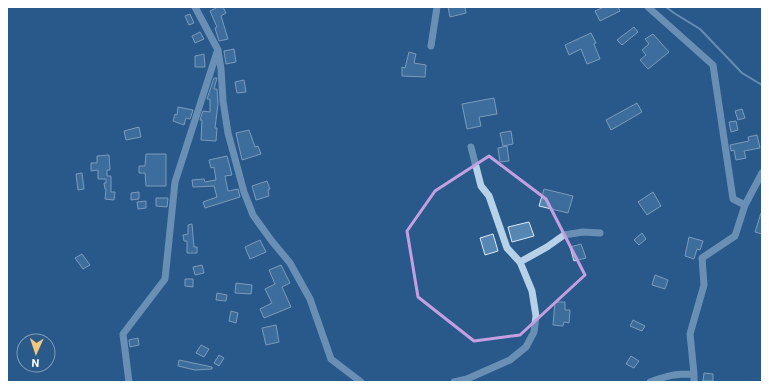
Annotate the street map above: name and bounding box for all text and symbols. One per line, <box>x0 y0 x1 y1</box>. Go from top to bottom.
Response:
north arrow <box>16 333 56 373</box>
text: N <box>31 356 40 369</box>

